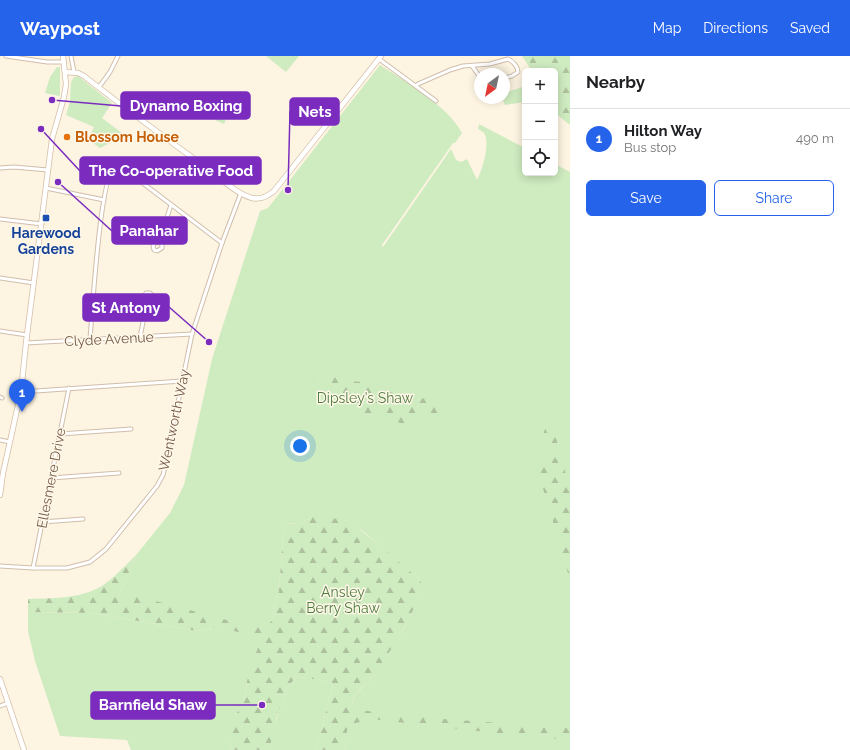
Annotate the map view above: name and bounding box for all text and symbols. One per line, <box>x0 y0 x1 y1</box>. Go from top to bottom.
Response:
text: Waypost <box>20 17 100 39</box>
text: Map <box>653 20 681 36</box>
text: Directions <box>703 20 768 36</box>
text: Saved <box>790 20 830 36</box>
north arrow <box>474 68 510 104</box>
map controls <box>522 68 558 176</box>
button: + <box>522 68 558 104</box>
text: Nearby <box>586 72 645 92</box>
callout: Dynamo Boxing <box>121 92 250 119</box>
text: Dynamo Boxing <box>130 97 242 115</box>
callout: Nets <box>290 98 339 125</box>
text: Nets <box>298 103 332 121</box>
button: − <box>522 104 558 140</box>
text: Hilton Way <box>624 122 702 140</box>
place label: Blossom House <box>75 129 180 145</box>
text: 1 <box>596 131 602 146</box>
text: 490 m <box>796 131 834 146</box>
marker: Blossom House <box>62 132 72 142</box>
button: locate <box>522 140 558 176</box>
text: Bus stop <box>624 140 676 155</box>
callout: The Co-operative Food <box>80 157 261 184</box>
text: The Co-operative Food <box>89 162 254 180</box>
button: Save <box>586 180 706 216</box>
button: Share <box>714 180 834 216</box>
marker: Harewood Gardens <box>41 213 51 223</box>
callout: Panahar <box>112 217 187 244</box>
text: Panahar <box>120 222 179 240</box>
place label: Harewood Gardens <box>11 225 81 257</box>
callout: St Antony <box>83 294 169 321</box>
text: St Antony <box>92 299 161 317</box>
street label: Clyde Avenue <box>64 329 154 349</box>
street label: Wentworth Way <box>155 367 193 472</box>
pin: 1 <box>9 379 35 412</box>
park label: Dipsley's Shaw <box>317 390 414 406</box>
street label: Ellesmere Drive <box>33 426 69 530</box>
your location <box>290 436 310 456</box>
park label: Ansley Berry Shaw <box>306 584 380 616</box>
callout: Barnfield Shaw <box>91 692 215 719</box>
text: Barnfield Shaw <box>99 696 208 714</box>

